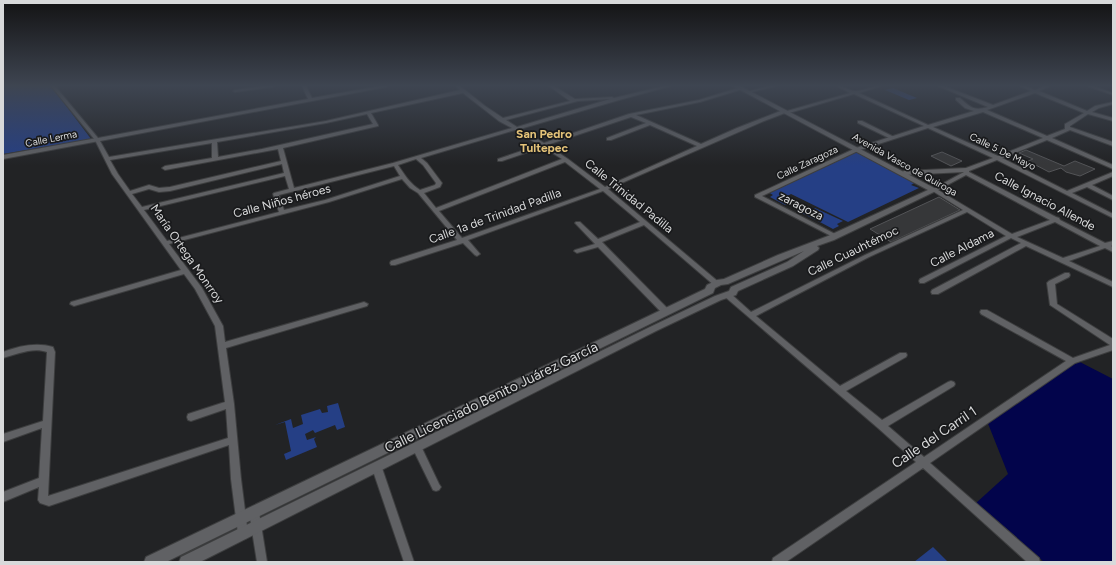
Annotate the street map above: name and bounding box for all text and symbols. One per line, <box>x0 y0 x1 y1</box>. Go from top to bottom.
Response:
street label: Calle Lerma <box>24 127 78 150</box>
district label: San Pedro Tultepec <box>516 127 572 155</box>
street label: Avenida Vasco de Quiroga <box>850 130 960 199</box>
street label: Calle 5 De Mayo <box>968 130 1038 173</box>
street label: Calle Zaragoza <box>774 143 840 182</box>
street label: Calle Trinidad Padilla <box>582 156 676 236</box>
street label: Calle Ignacio Allende <box>992 168 1098 234</box>
street label: Calle Niños héroes <box>232 181 333 221</box>
street label: Calle 1a de Trinidad Padilla <box>427 186 563 246</box>
street label: zaragoza <box>776 189 826 223</box>
street label: María Ortega Monrroy <box>147 202 227 307</box>
street label: Calle Cuauhtémoc <box>805 223 901 279</box>
street label: Calle Aldama <box>928 226 996 270</box>
street label: Calle Licenciado Benito Juárez García <box>382 338 601 457</box>
street label: Calle del Carril 1 <box>888 403 980 472</box>

